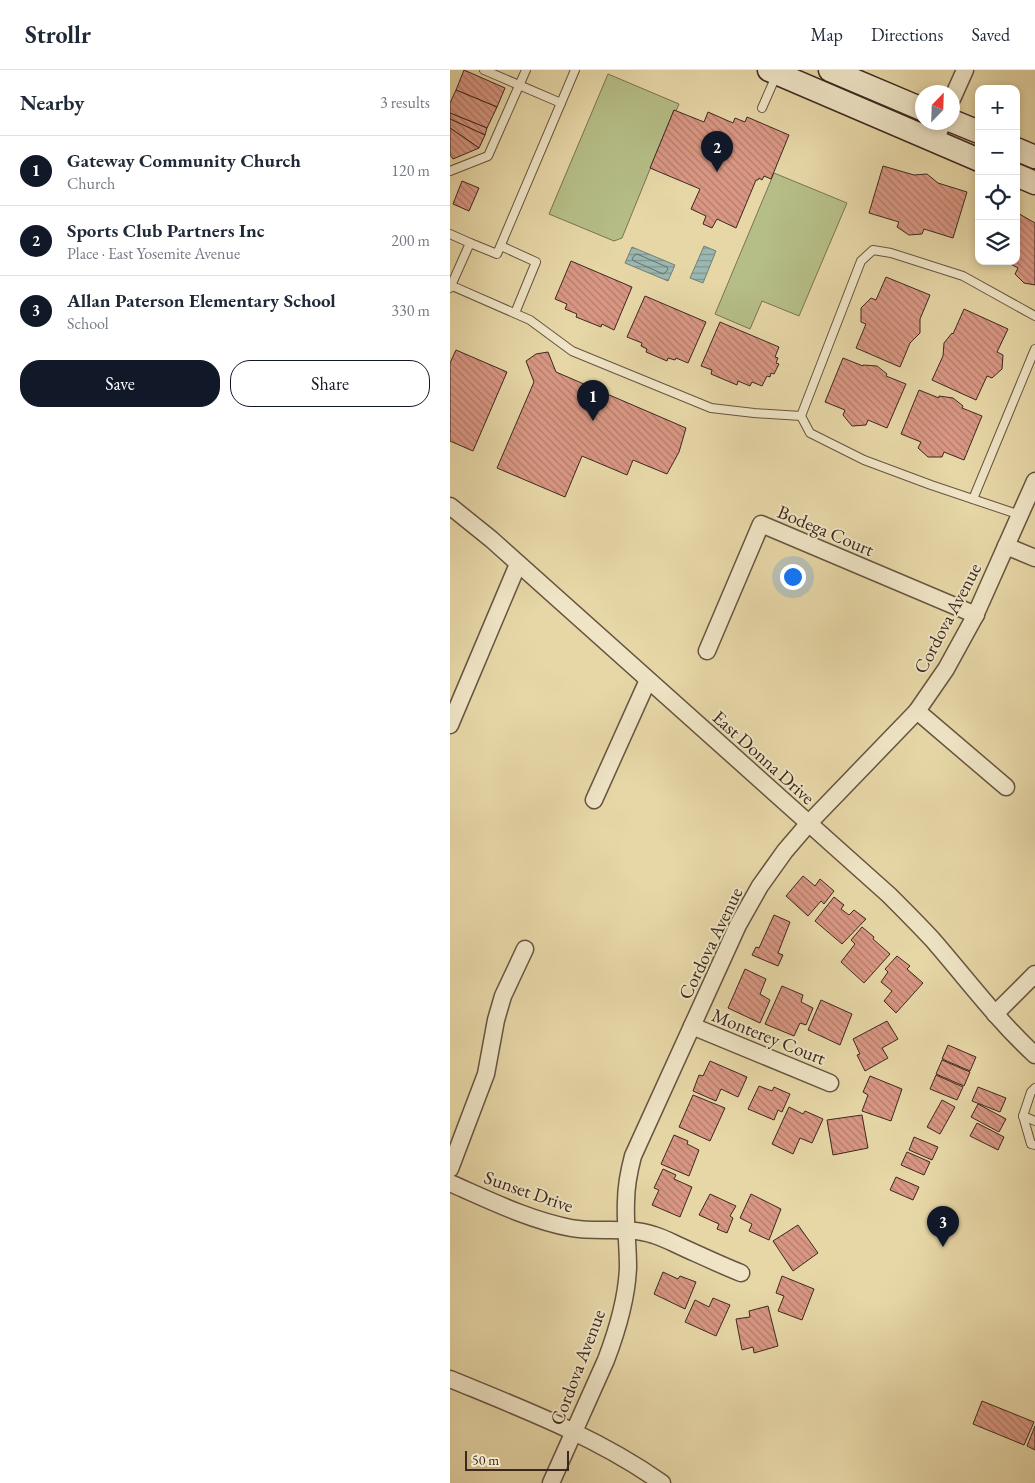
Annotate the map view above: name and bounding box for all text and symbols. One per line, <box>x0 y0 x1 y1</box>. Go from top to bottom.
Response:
text: Strollr <box>25 19 91 50</box>
text: Map <box>811 23 843 46</box>
text: Directions <box>871 23 943 46</box>
text: Saved <box>971 23 1010 46</box>
north arrow <box>915 85 960 130</box>
map controls <box>975 85 1020 265</box>
button: + <box>975 85 1020 130</box>
text: Nearby <box>20 89 84 116</box>
text: 3 results <box>380 92 430 113</box>
button: − <box>975 130 1020 175</box>
pin: 2 <box>701 131 733 172</box>
text: Gateway Community Church <box>67 148 301 173</box>
text: 1 <box>32 160 40 181</box>
text: 120 m <box>391 160 430 181</box>
text: Church <box>67 173 115 194</box>
button: locate <box>975 175 1020 220</box>
text: Sports Club Partners Inc <box>67 218 264 243</box>
button: layers <box>975 220 1020 265</box>
text: 2 <box>32 230 40 251</box>
text: 200 m <box>391 230 430 251</box>
text: Place · East Yosemite Avenue <box>67 243 240 264</box>
text: Allan Paterson Elementary School <box>67 288 336 313</box>
text: 3 <box>32 300 40 321</box>
text: 330 m <box>391 300 430 321</box>
text: School <box>67 313 109 334</box>
button: Save <box>20 360 220 407</box>
button: Share <box>230 360 430 407</box>
pin: 1 <box>577 380 609 421</box>
street label: Bodega Court <box>774 499 878 562</box>
street label: Cordova Avenue <box>908 559 987 678</box>
your location <box>780 564 806 590</box>
street label: East Donna Drive <box>707 705 820 810</box>
street label: Cordova Avenue <box>672 883 748 1003</box>
street label: Monterey Court <box>708 1002 829 1071</box>
street label: Sunset Drive <box>481 1165 577 1218</box>
pin: 3 <box>927 1206 959 1247</box>
street label: Cordova Avenue <box>544 1306 611 1429</box>
scale bar <box>465 1448 569 1471</box>
text: 50 m <box>472 1451 499 1469</box>

